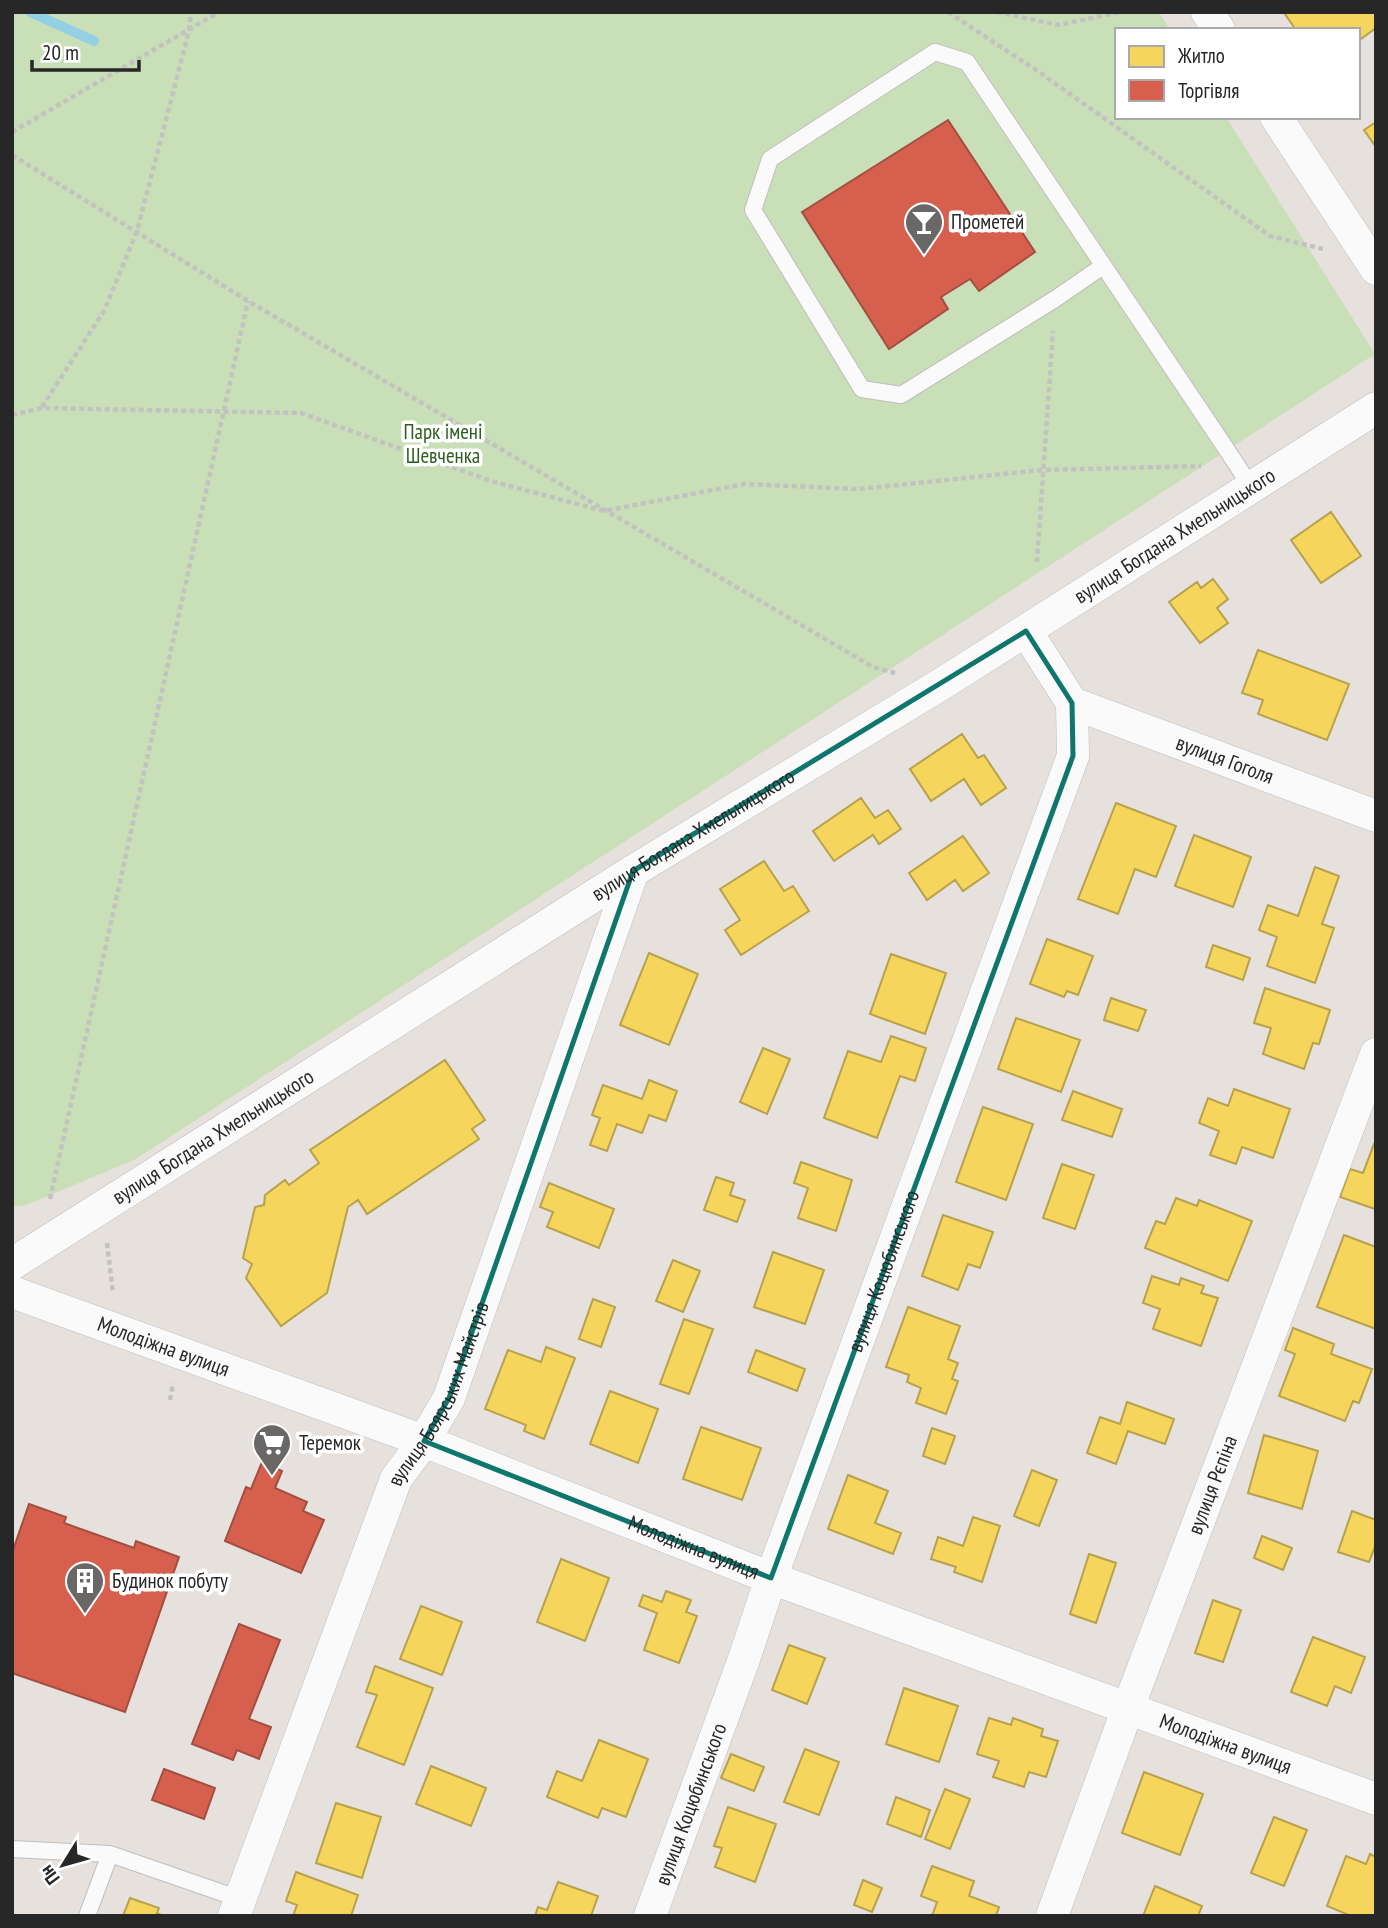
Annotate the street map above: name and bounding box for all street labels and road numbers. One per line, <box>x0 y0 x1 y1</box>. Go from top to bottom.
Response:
street label: вулиця Богдана Хмельницького <box>1069 462 1280 609</box>
street label: вулиця Гоголя <box>1172 729 1278 790</box>
street label: вулиця Богдана Хмельницького <box>586 762 799 907</box>
street label: вулиця Богдана Хмельницького <box>107 1063 319 1210</box>
street label: вулиця Коцюбинського <box>841 1186 925 1356</box>
street label: вулиця Боярських Майстрів <box>381 1298 495 1489</box>
street label: Молодіжна вулиця <box>94 1310 233 1383</box>
street label: вулиця Рєпіна <box>1181 1432 1243 1538</box>
street label: Молодіжна вулиця <box>624 1509 763 1585</box>
street label: Молодіжна вулиця <box>1156 1707 1295 1780</box>
street label: вулиця Коцюбинського <box>648 1719 732 1889</box>

